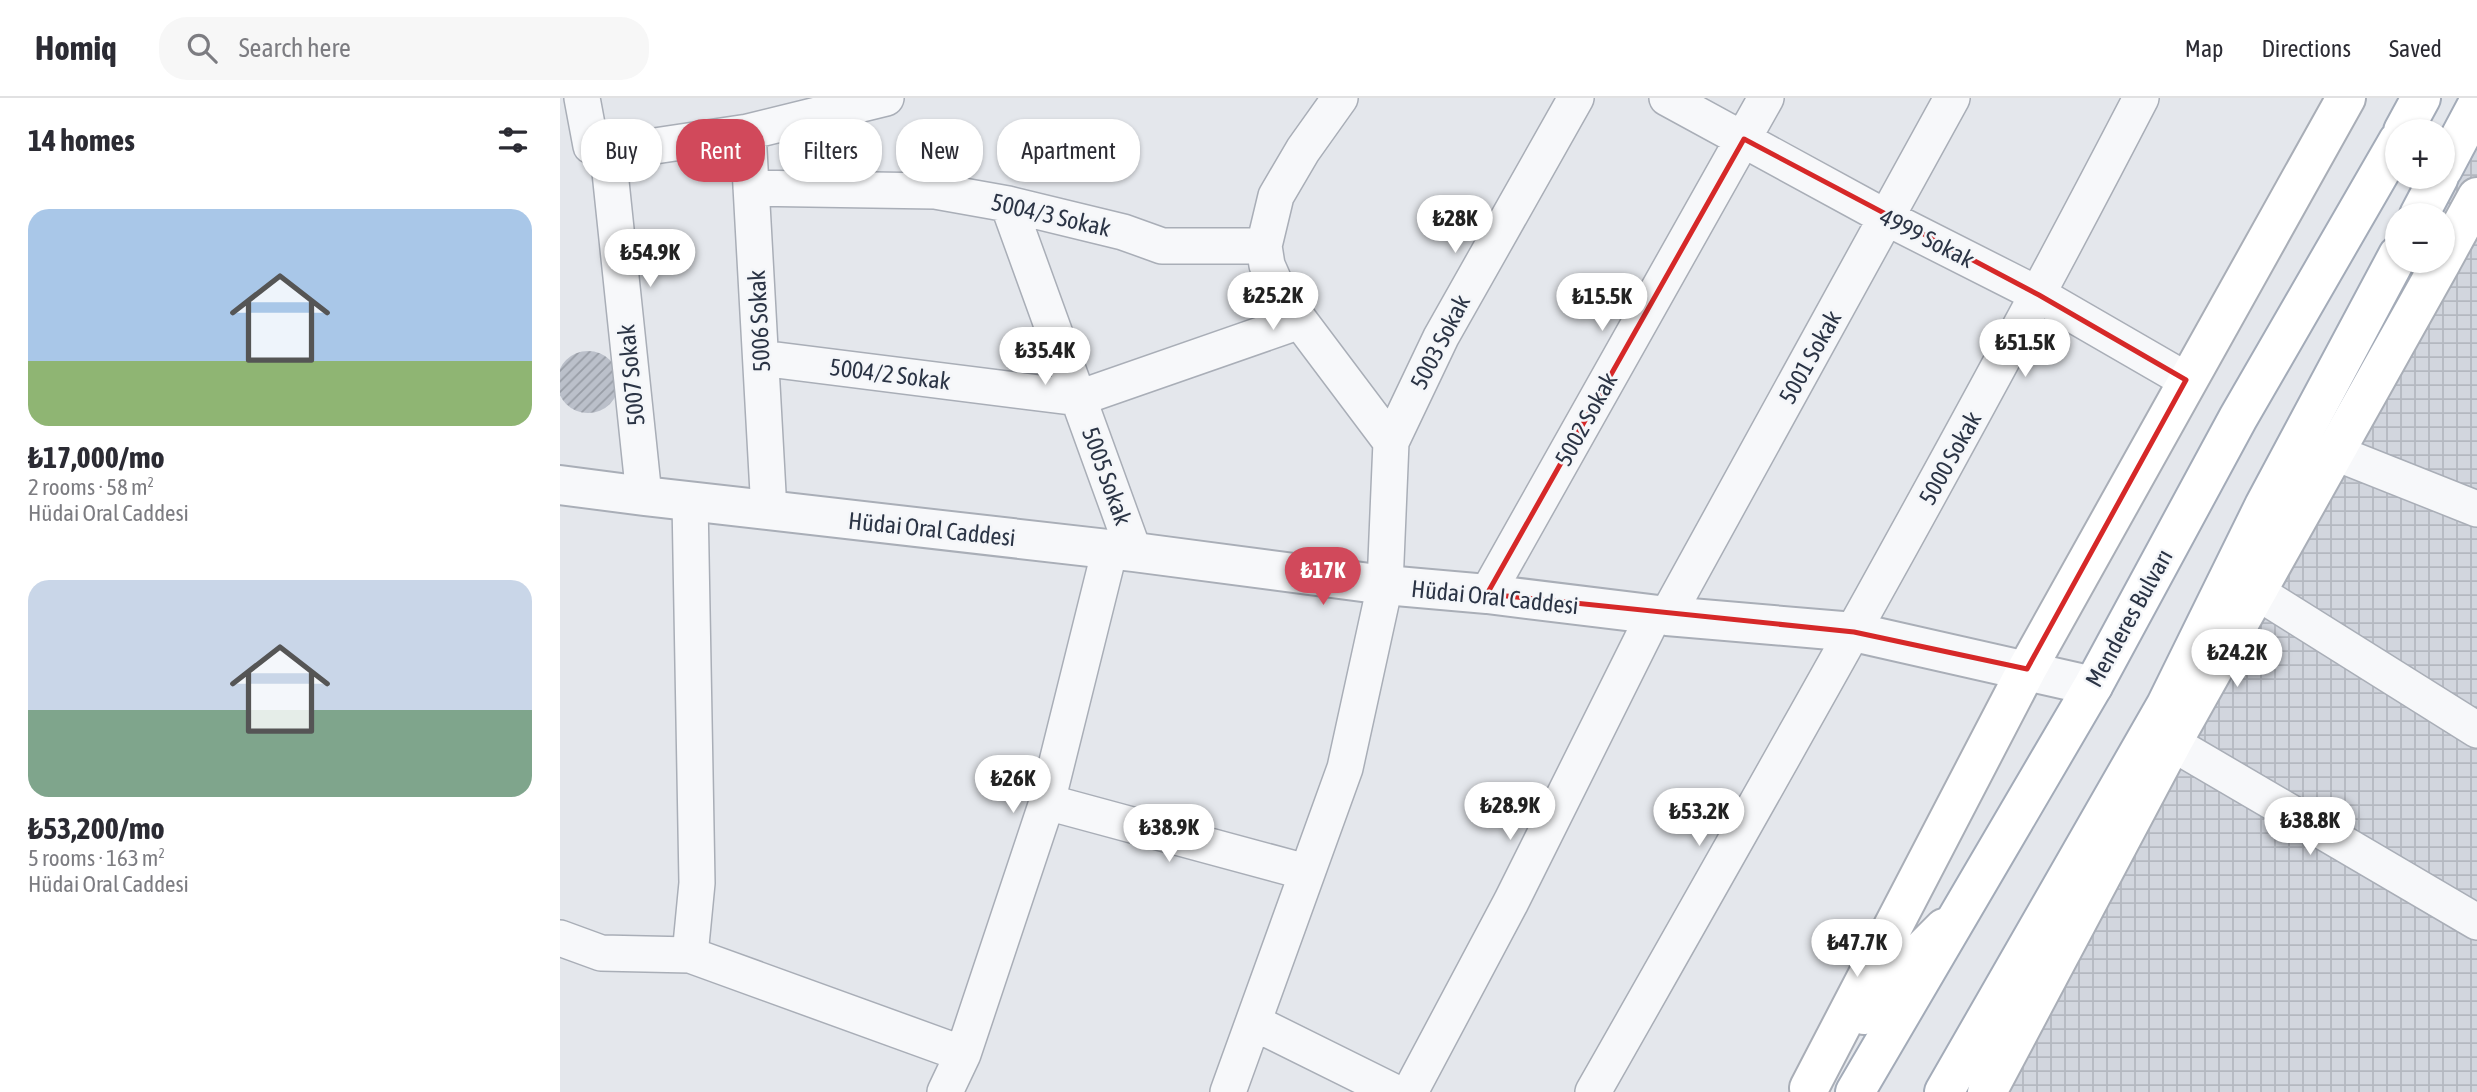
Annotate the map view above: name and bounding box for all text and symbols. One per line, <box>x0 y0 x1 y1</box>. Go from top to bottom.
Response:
search box <box>159 17 649 80</box>
text: Homiq <box>35 29 117 67</box>
icon: search <box>183 29 221 67</box>
text: Search here <box>239 33 351 63</box>
text: Map <box>2185 35 2223 62</box>
text: Directions <box>2261 35 2351 62</box>
text: Saved <box>2389 35 2442 62</box>
chip: Buy <box>581 119 662 182</box>
chip: Rent <box>676 119 765 182</box>
chip: Filters <box>779 119 882 182</box>
chip: New <box>896 119 983 182</box>
chip: Apartment <box>997 119 1140 182</box>
map controls <box>2385 119 2455 273</box>
button: + <box>2385 119 2455 189</box>
icon: filters <box>494 121 532 159</box>
text: 14 homes <box>28 123 135 157</box>
street label: 5004/3 Sokak <box>989 188 1114 242</box>
pin: ₺28K <box>1414 195 1496 255</box>
street label: 4999 Sokak <box>1875 203 1979 273</box>
button: − <box>2385 203 2455 273</box>
text: ₺28K <box>1433 205 1477 231</box>
pin: ₺54.9K <box>593 230 707 289</box>
text: ₺54.9K <box>620 239 680 265</box>
icon: home <box>217 255 343 381</box>
street label: 5006 Sokak <box>743 269 775 373</box>
pin: ₺25.2K <box>1216 272 1330 332</box>
pin: ₺15.5K <box>1545 274 1659 333</box>
text: ₺25.2K <box>1243 282 1303 308</box>
text: ₺15.5K <box>1572 283 1632 309</box>
street label: 5003 Sokak <box>1405 290 1475 394</box>
street label: 5001 Sokak <box>1773 305 1847 408</box>
pin: ₺51.5K <box>1968 320 2082 379</box>
street label: 5007 Sokak <box>612 322 650 427</box>
pin: ₺35.4K <box>988 328 1102 387</box>
text: ₺51.5K <box>1995 329 2055 355</box>
text: ₺35.4K <box>1015 337 1075 363</box>
street label: 5004/2 Sokak <box>828 353 952 395</box>
street label: 5002 Sokak <box>1549 367 1623 470</box>
street label: 5000 Sokak <box>1913 406 1987 509</box>
street label: 5005 Sokak <box>1077 423 1137 529</box>
text: ₺17,000/mo <box>28 440 165 474</box>
text: 2 rooms · 58 m² <box>28 474 154 500</box>
text: Hüdai Oral Caddesi <box>28 500 189 526</box>
street label: Hüdai Oral Caddesi <box>847 507 1017 551</box>
street label: Menderes Bulvarı <box>2080 544 2178 692</box>
pin: ₺17K <box>1282 547 1364 607</box>
text: ₺17K <box>1301 557 1345 583</box>
street label: Hüdai Oral Caddesi <box>1410 575 1580 619</box>
icon: home <box>217 626 343 752</box>
pin: ₺24.2K <box>2180 630 2294 689</box>
text: ₺24.2K <box>2207 639 2267 665</box>
pin: ₺26K <box>972 756 1054 815</box>
text: ₺26K <box>991 765 1035 791</box>
pin: ₺28.9K <box>1453 782 1567 842</box>
pin: ₺53.2K <box>1642 788 1756 848</box>
text: ₺28.9K <box>1480 792 1540 818</box>
text: ₺53.2K <box>1669 798 1729 824</box>
pin: ₺38.8K <box>2253 798 2367 857</box>
pin: ₺38.9K <box>1112 804 1226 864</box>
text: ₺38.8K <box>2280 807 2340 833</box>
text: ₺53,200/mo <box>28 811 165 845</box>
text: ₺38.9K <box>1139 814 1199 840</box>
text: 5 rooms · 163 m² <box>28 845 165 871</box>
text: Hüdai Oral Caddesi <box>28 871 189 897</box>
pin: ₺47.7K <box>1800 920 1914 979</box>
text: ₺47.7K <box>1827 929 1887 955</box>

